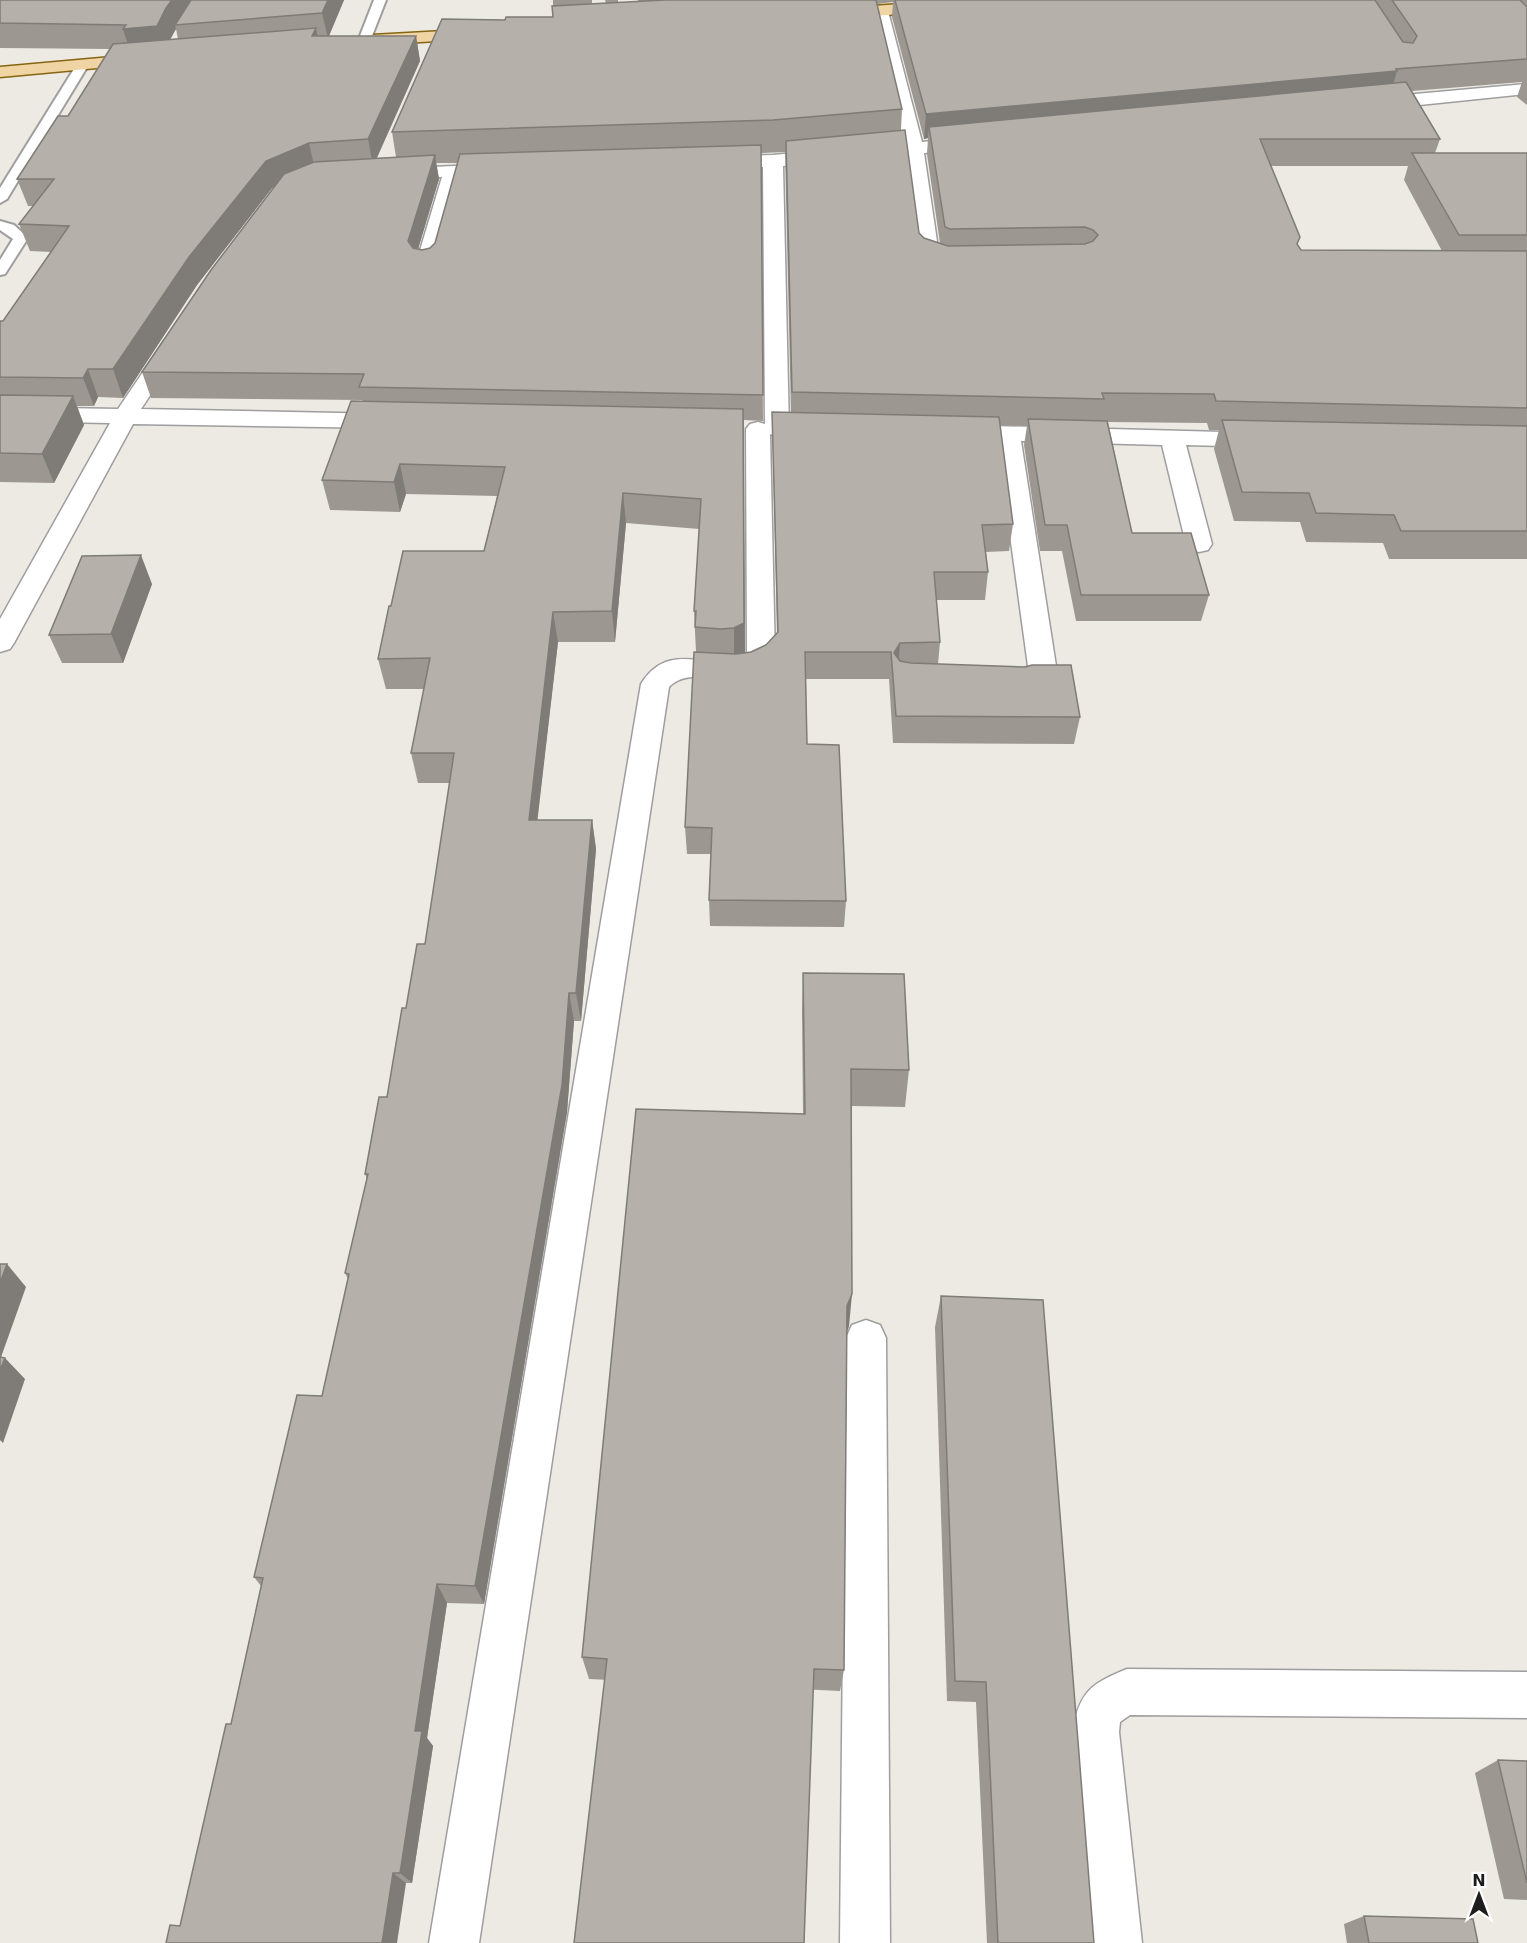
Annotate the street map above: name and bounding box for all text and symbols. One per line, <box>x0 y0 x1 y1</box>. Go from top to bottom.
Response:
north arrow <box>1449 1865 1509 1925</box>
text: N <box>1472 1871 1486 1890</box>

